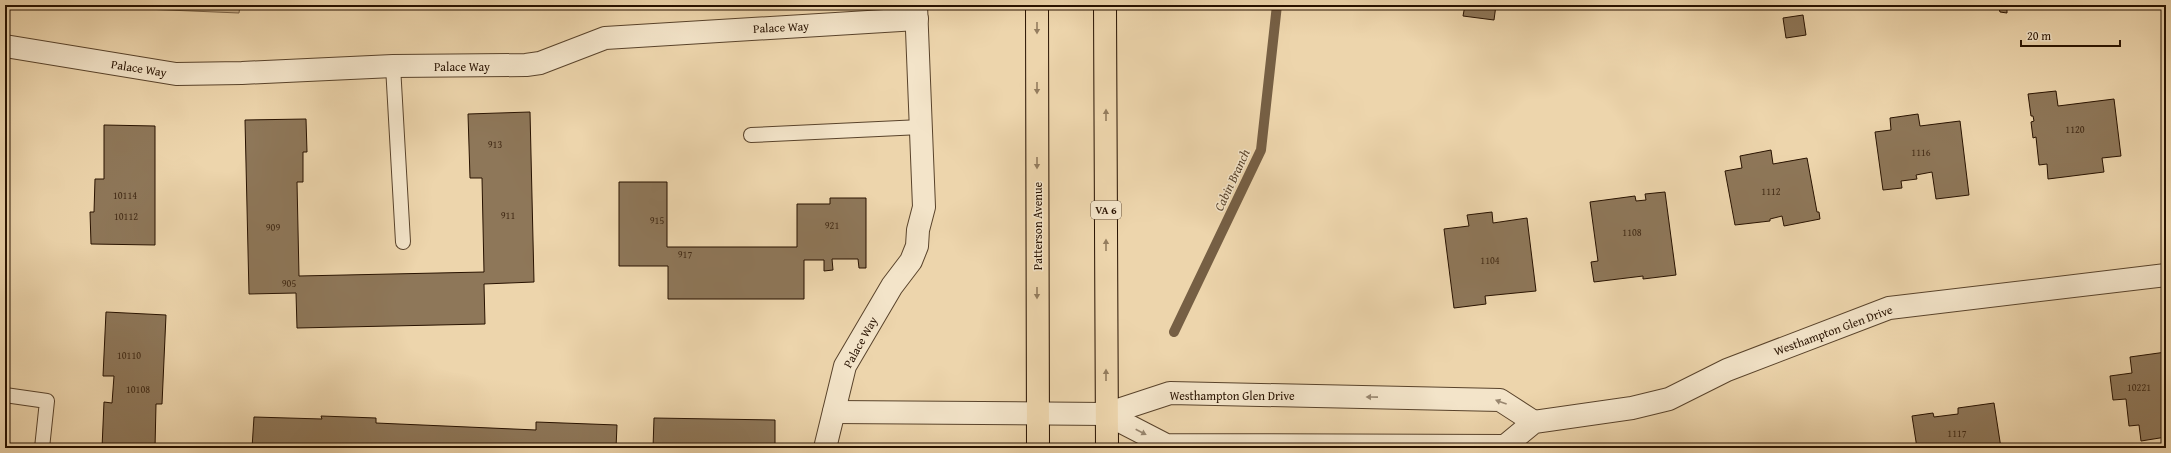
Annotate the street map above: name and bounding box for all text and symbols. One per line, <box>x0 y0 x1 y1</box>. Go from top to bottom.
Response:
street label: Palace Way <box>753 17 809 37</box>
one-way arrow <box>1034 22 1040 35</box>
scale bar <box>2021 22 2120 48</box>
text: 20 m <box>2027 27 2051 44</box>
street label: Palace Way <box>110 55 168 81</box>
street label: Palace Way <box>434 58 490 75</box>
one-way arrow <box>1034 82 1040 95</box>
one-way arrow <box>1103 108 1109 121</box>
house number: 1120 <box>2065 122 2085 137</box>
house number: 913 <box>488 137 502 152</box>
house number: 1116 <box>1911 145 1931 160</box>
water label: Cabin Branch <box>1209 146 1255 214</box>
one-way arrow <box>1034 157 1040 170</box>
street label: Patterson Avenue <box>1029 181 1046 270</box>
house number: 1112 <box>1761 184 1781 199</box>
house number: 10114 <box>113 188 137 203</box>
road number: VA 6 <box>1091 201 1121 219</box>
house number: 911 <box>501 208 515 223</box>
house number: 10112 <box>114 209 138 224</box>
house number: 915 <box>650 213 664 228</box>
house number: 921 <box>825 218 839 233</box>
house number: 909 <box>266 220 280 235</box>
house number: 1108 <box>1622 225 1642 240</box>
one-way arrow <box>1103 238 1109 251</box>
house number: 917 <box>678 247 692 262</box>
house number: 1104 <box>1480 253 1500 268</box>
house number: 905 <box>282 276 296 291</box>
one-way arrow <box>1034 287 1040 300</box>
street label: Westhampton Glen Drive <box>1771 300 1895 359</box>
street label: Palace Way <box>839 313 881 371</box>
house number: 10110 <box>117 348 141 363</box>
one-way arrow <box>1103 368 1109 381</box>
house number: 10221 <box>2127 380 2151 395</box>
house number: 10108 <box>126 382 150 397</box>
street label: Westhampton Glen Drive <box>1169 387 1295 404</box>
one-way arrow <box>1365 394 1378 400</box>
one-way arrow <box>1495 399 1507 406</box>
house number: 1117 <box>1947 426 1967 441</box>
one-way arrow <box>1135 429 1147 436</box>

